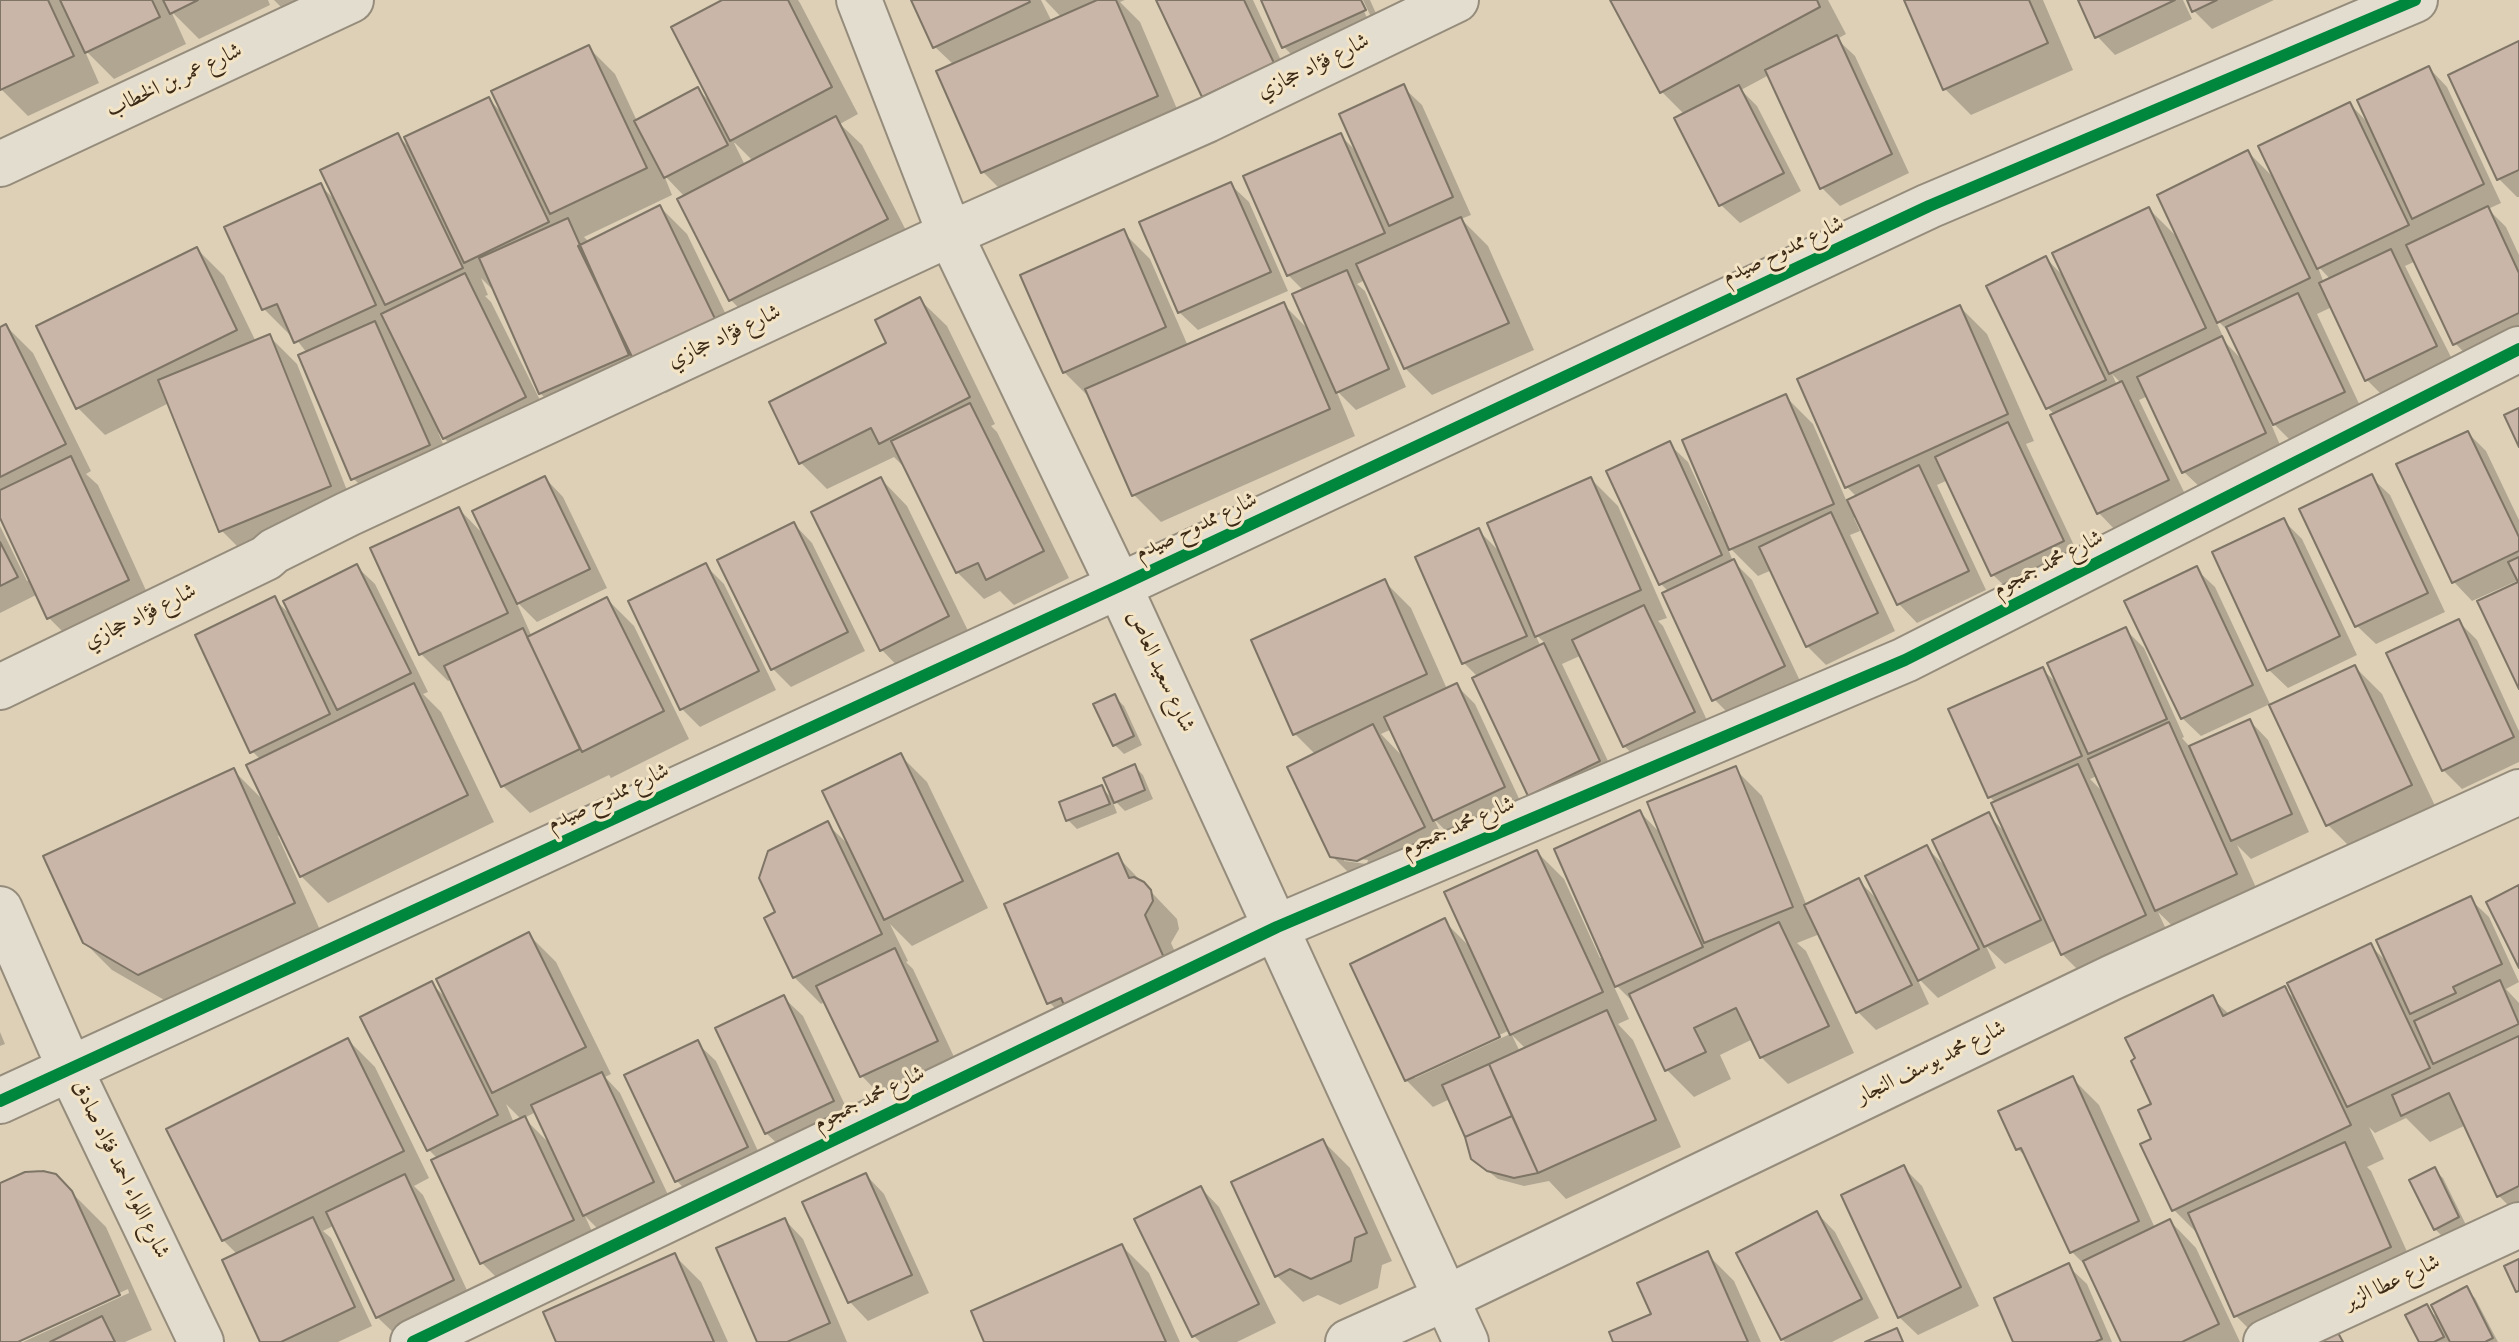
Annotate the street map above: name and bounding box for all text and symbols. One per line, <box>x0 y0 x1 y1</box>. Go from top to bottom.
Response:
street label: شارع فؤاد حجازي <box>1253 29 1375 107</box>
street label: شارع عمر بن الخطاب <box>103 39 247 125</box>
street label: شارع ممدوح صيدم <box>1719 212 1849 292</box>
street label: شارع فؤاد حجازي <box>664 300 786 376</box>
street label: شارع ممدوح صيدم <box>1132 488 1262 568</box>
street label: شارع محمد جمجوم <box>1989 526 2109 604</box>
street label: شارع فؤاد حجازي <box>80 579 202 657</box>
street label: شارع سعيد العاص <box>1119 607 1199 737</box>
street label: شارع ممدوح صيدم <box>544 759 674 839</box>
street label: شارع محمد جمجوم <box>1398 792 1520 864</box>
street label: شارع محمد يوسف النجار <box>1853 1016 2011 1112</box>
street label: شارع محمد جمجوم <box>810 1062 930 1138</box>
street label: شارع اللواء احمد فؤاد صادق <box>64 1076 174 1264</box>
street label: شارع عطا الزير <box>2341 1250 2445 1318</box>

